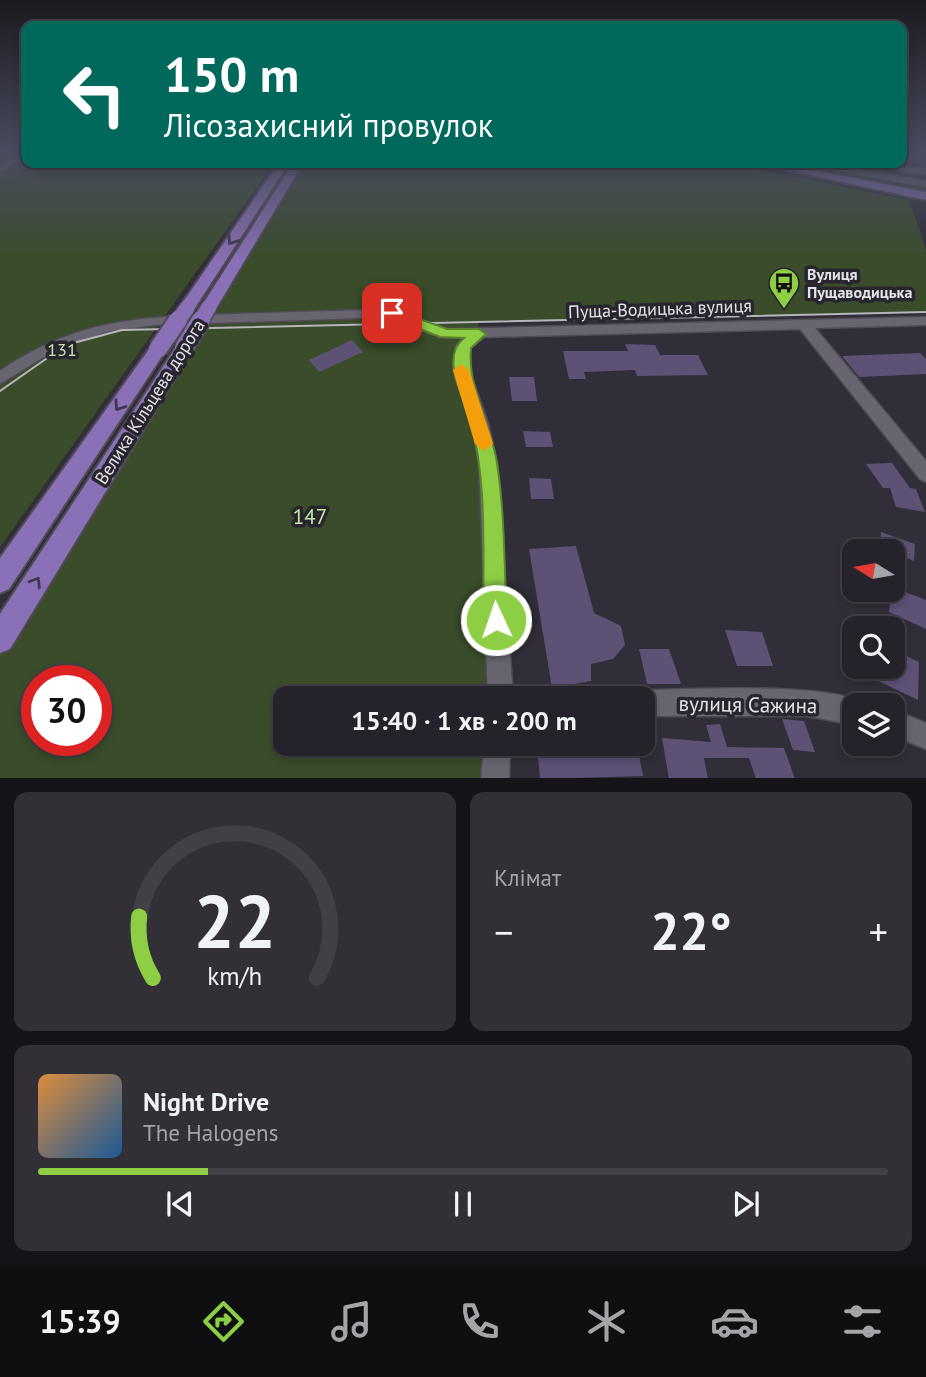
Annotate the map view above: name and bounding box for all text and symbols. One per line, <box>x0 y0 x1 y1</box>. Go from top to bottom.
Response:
text: 150 m <box>164 42 299 106</box>
icon: left <box>49 49 140 140</box>
text: Лісозахисний провулок <box>164 104 493 146</box>
one-way arrow <box>228 232 240 245</box>
place label: Вулиця Пущаводицька <box>807 264 912 302</box>
bus stop icon: Вулиця Пущаводицька <box>767 266 801 310</box>
pin <box>362 283 422 343</box>
icon: arrive <box>373 294 411 332</box>
street label: Пуща-Водицька вулиця <box>568 294 752 323</box>
street label: Велика Кільцева дорога <box>90 315 210 488</box>
park label: 131 <box>47 338 77 361</box>
one-way arrow <box>115 398 128 411</box>
park label: 147 <box>293 503 327 530</box>
north arrow <box>842 539 905 602</box>
map controls <box>842 539 905 756</box>
one-way arrow <box>28 576 41 589</box>
position arrow <box>459 583 533 657</box>
button: search <box>842 616 905 679</box>
speed limit sign: 30 <box>21 665 112 756</box>
street label: вулиця Сажина <box>679 690 818 719</box>
button: layers <box>842 693 905 756</box>
text: 15:40 · 1 хв · 200 m <box>351 704 577 737</box>
text: Клімат <box>494 863 561 892</box>
text: 22 <box>194 874 276 968</box>
text: 22° <box>650 897 732 964</box>
text: − <box>494 907 513 956</box>
text: + <box>869 907 888 956</box>
text: km/h <box>208 959 262 991</box>
text: Night Drive <box>143 1085 269 1118</box>
text: The Halogens <box>143 1118 278 1147</box>
icon: previous <box>161 1185 199 1223</box>
icon: pause <box>444 1185 482 1223</box>
icon: next <box>727 1185 765 1223</box>
icon: directions <box>199 1297 248 1346</box>
icon: music <box>327 1297 376 1346</box>
icon: phone <box>455 1297 504 1346</box>
icon: climate <box>582 1297 631 1346</box>
icon: car <box>710 1297 759 1346</box>
icon: filters <box>838 1297 887 1346</box>
text: 15:39 <box>39 1300 121 1342</box>

